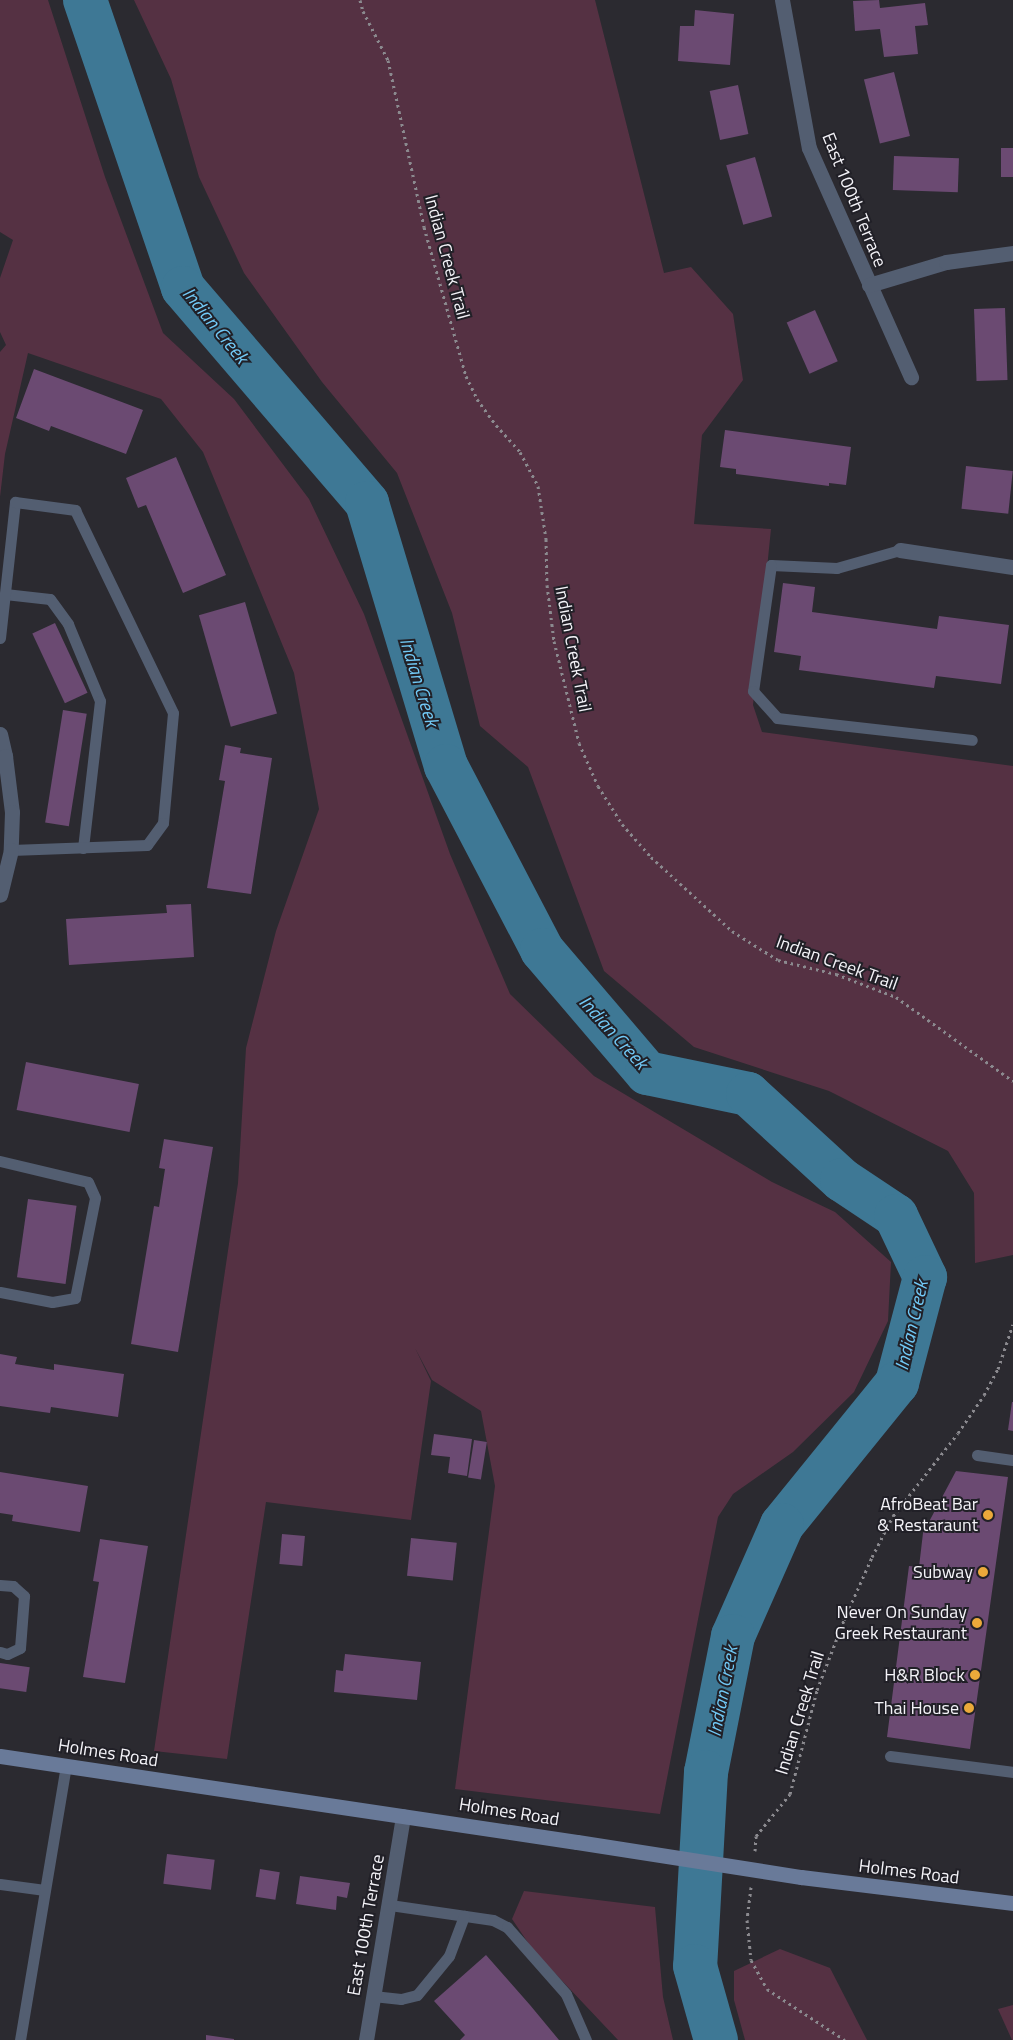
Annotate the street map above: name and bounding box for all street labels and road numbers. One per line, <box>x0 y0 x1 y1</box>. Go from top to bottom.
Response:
street label: East 100th Terrace <box>817 130 891 270</box>
street label: Indian Creek Trail <box>420 192 474 322</box>
street label: Indian Creek Trail <box>550 584 596 714</box>
street label: Indian Creek Trail <box>773 931 901 995</box>
street label: Indian Creek Trail <box>771 1649 829 1777</box>
street label: Holmes Road <box>56 1734 160 1772</box>
street label: Holmes Road <box>457 1793 561 1831</box>
street label: East 100th Terrace <box>343 1853 389 1997</box>
street label: Holmes Road <box>857 1855 961 1889</box>

